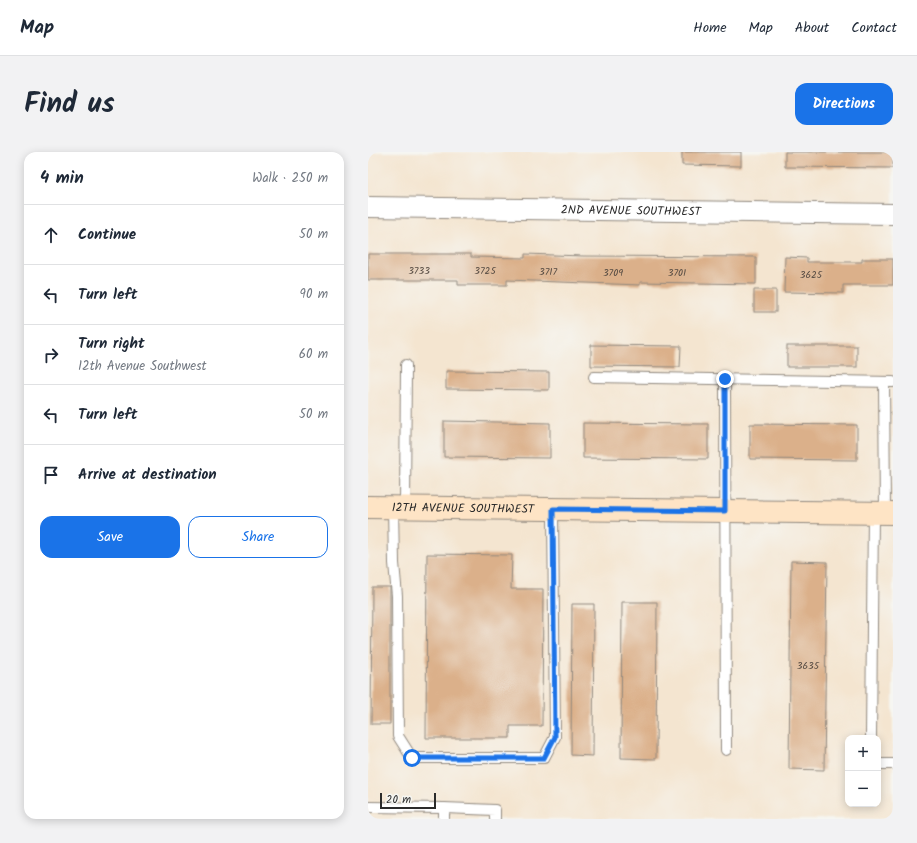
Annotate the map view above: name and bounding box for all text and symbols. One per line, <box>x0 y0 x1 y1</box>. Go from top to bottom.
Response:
text: Map <box>20 13 54 43</box>
text: Home <box>693 17 727 39</box>
text: Map <box>749 17 773 39</box>
text: About <box>795 17 829 39</box>
text: Contact <box>851 17 897 39</box>
text: Find us <box>24 82 115 127</box>
button: Directions <box>795 83 893 125</box>
text: 4 min <box>40 165 84 192</box>
text: Walk · 250 m <box>252 168 328 189</box>
street label: 2ND AVENUE SOUTHWEST <box>561 201 703 221</box>
text: Continue <box>78 223 136 247</box>
icon: ahead <box>40 224 62 246</box>
text: 50 m <box>299 224 328 245</box>
house number: 3733 <box>408 263 430 279</box>
house number: 3725 <box>474 263 496 279</box>
house number: 3717 <box>539 264 557 280</box>
house number: 3709 <box>603 265 623 281</box>
house number: 3701 <box>668 265 686 281</box>
house number: 3625 <box>800 267 823 283</box>
text: Turn left <box>78 283 138 307</box>
icon: left <box>40 284 62 306</box>
text: 90 m <box>300 284 328 305</box>
text: Turn right <box>78 332 145 356</box>
icon: right <box>40 344 62 366</box>
text: 60 m <box>299 344 328 365</box>
text: 12th Avenue Southwest <box>78 356 207 377</box>
route end <box>716 370 734 388</box>
text: Turn left <box>78 403 138 427</box>
icon: left <box>40 404 62 426</box>
text: 50 m <box>299 404 328 425</box>
text: Arrive at destination <box>78 463 217 487</box>
icon: arrive <box>40 464 62 486</box>
street label: 12TH AVENUE SOUTHWEST <box>392 498 536 519</box>
button: Save <box>40 516 180 558</box>
button: Share <box>188 516 328 558</box>
house number: 3635 <box>797 658 820 674</box>
map controls <box>845 735 881 807</box>
button: + <box>845 735 881 771</box>
route start <box>403 749 421 767</box>
button: − <box>845 771 881 807</box>
scale bar <box>380 791 436 810</box>
text: 20 m <box>386 791 411 809</box>

